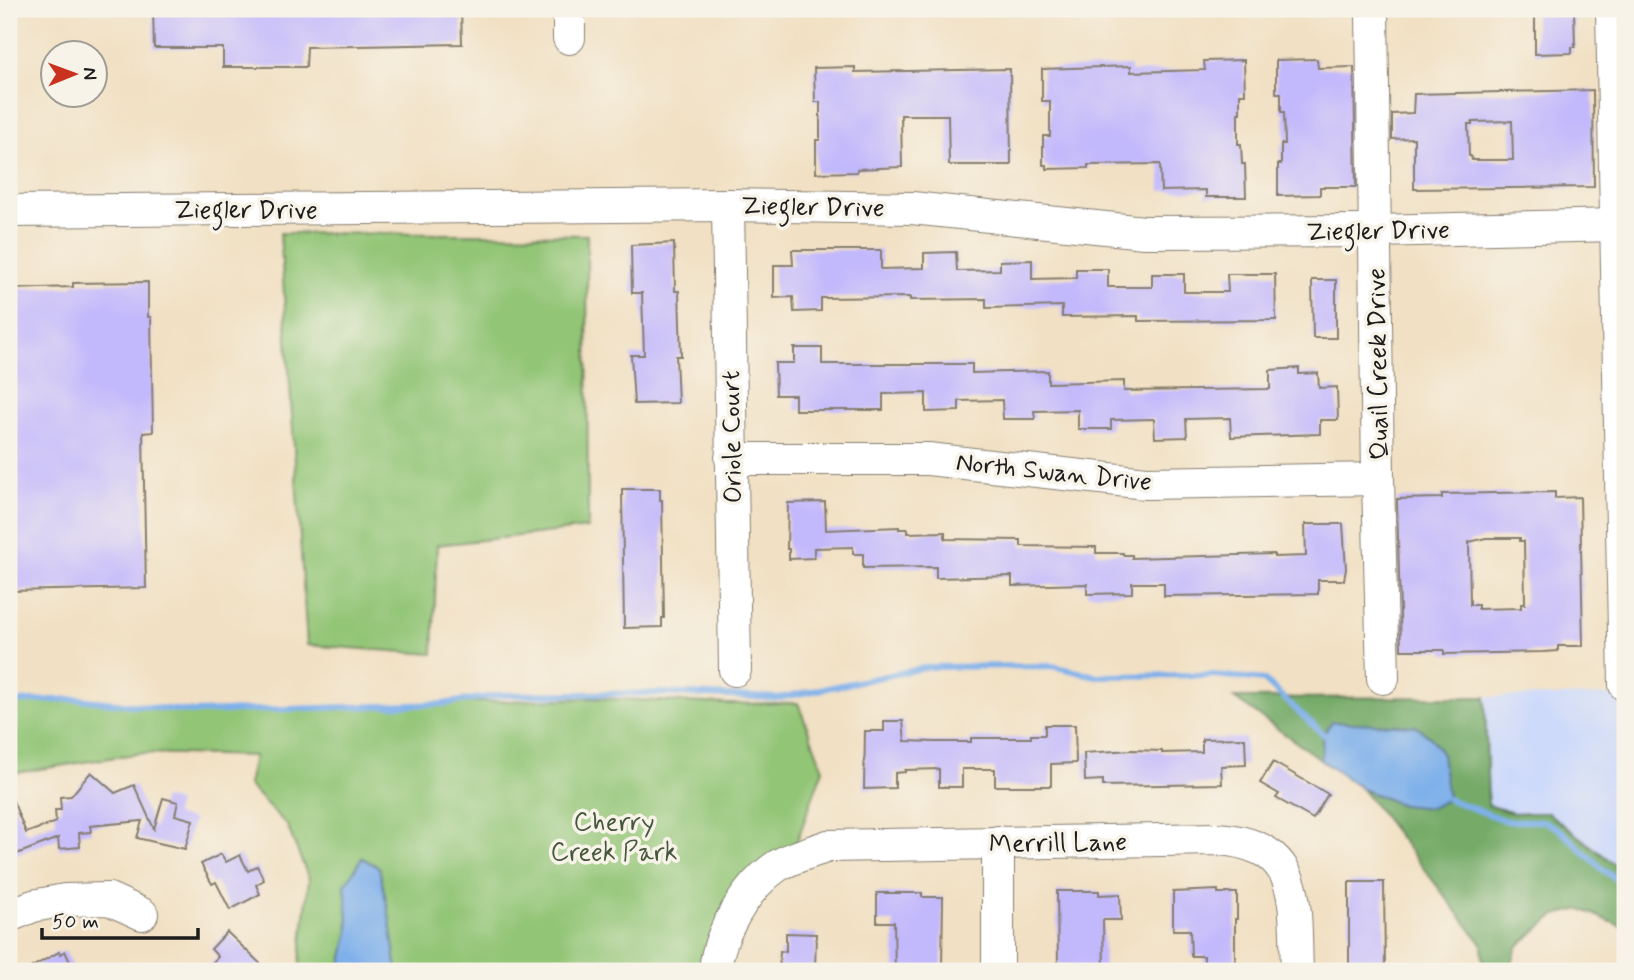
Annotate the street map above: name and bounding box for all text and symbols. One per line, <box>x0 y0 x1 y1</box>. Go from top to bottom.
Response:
north arrow <box>38 38 108 108</box>
text: N <box>77 67 102 80</box>
street label: Ziegler Drive <box>741 190 885 229</box>
street label: Ziegler Drive <box>174 194 318 231</box>
street label: Ziegler Drive <box>1306 214 1450 253</box>
street label: Quail Creek Drive <box>1360 268 1398 460</box>
street label: Oriole Court <box>715 370 751 504</box>
street label: North Swan Drive <box>954 446 1153 500</box>
park label: Cherry Creek Park <box>551 806 678 870</box>
street label: Merrill Lane <box>989 826 1127 862</box>
scale bar <box>42 896 198 940</box>
text: 50 m <box>52 908 99 936</box>

